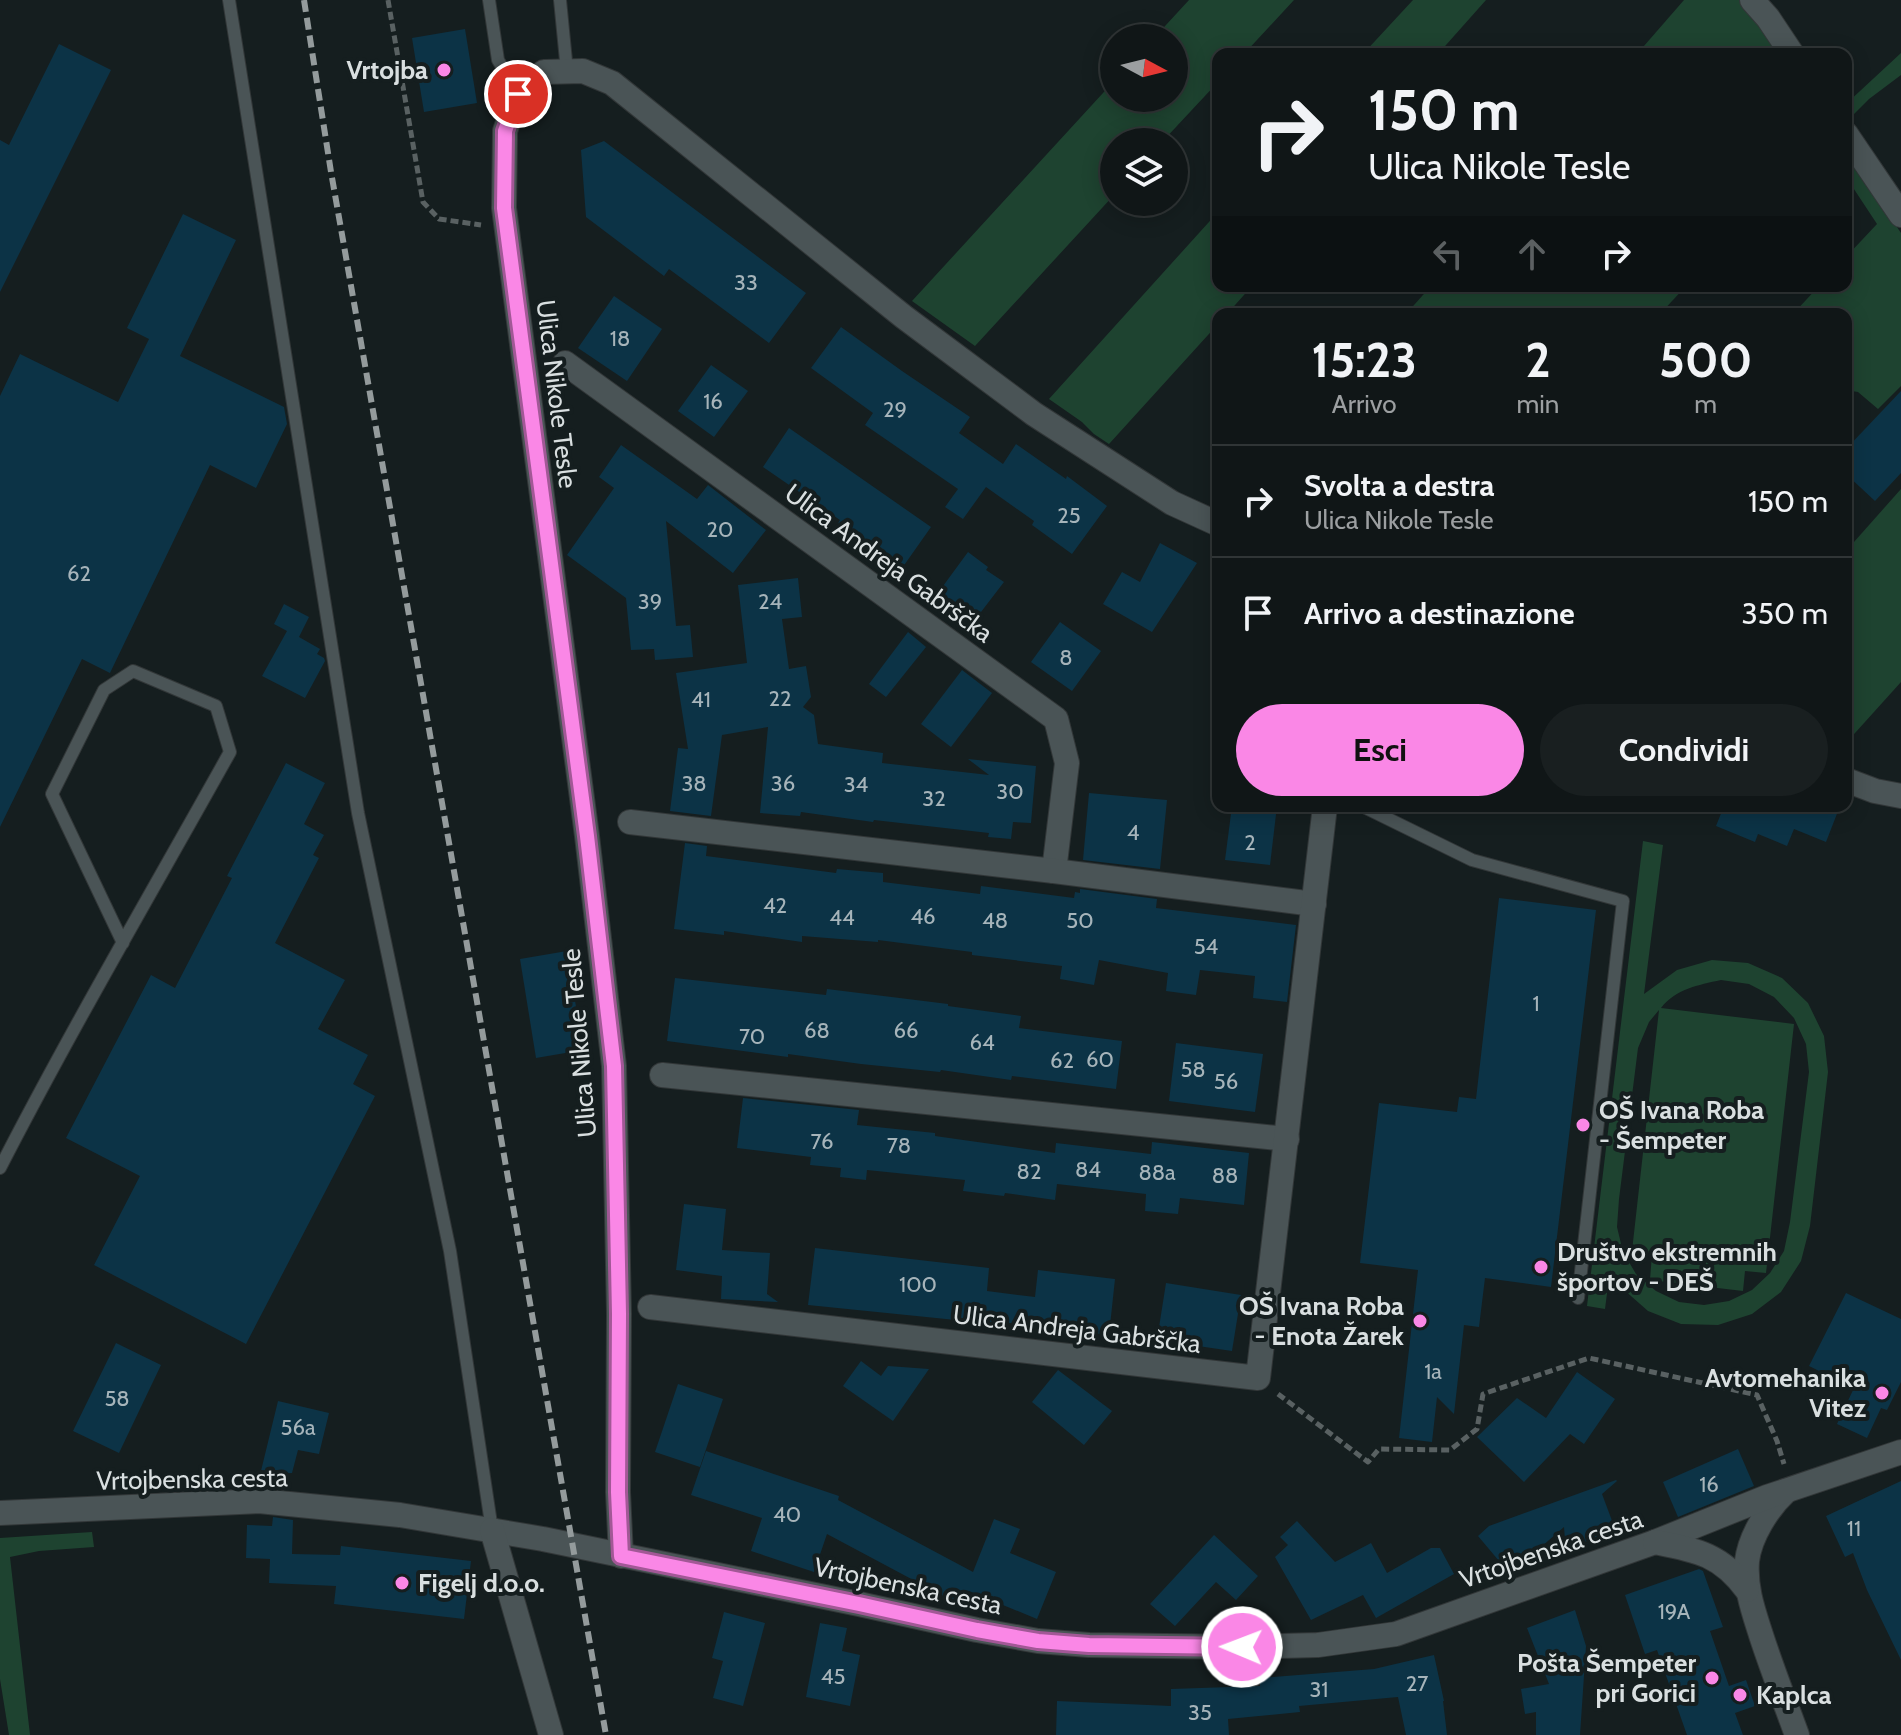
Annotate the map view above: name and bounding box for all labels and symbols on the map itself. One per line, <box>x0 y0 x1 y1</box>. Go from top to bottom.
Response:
north arrow <box>1100 24 1188 112</box>
place label: Vrtojba <box>346 54 428 86</box>
pin <box>484 60 552 128</box>
marker: Vrtojba <box>435 61 453 79</box>
house number: 33 <box>734 269 758 296</box>
street label: Ulica Nikole Tesle <box>530 298 584 490</box>
house number: 18 <box>610 325 630 352</box>
house number: 16 <box>703 388 723 415</box>
house number: 29 <box>883 396 907 423</box>
street label: Ulica Andreja Gabrščka <box>779 477 1000 650</box>
house number: 25 <box>1057 502 1081 529</box>
house number: 20 <box>707 516 733 543</box>
house number: 62 <box>67 560 91 587</box>
house number: 39 <box>638 588 662 615</box>
house number: 24 <box>758 588 782 615</box>
house number: 8 <box>1059 644 1073 671</box>
house number: 22 <box>768 685 792 712</box>
house number: 41 <box>691 686 711 713</box>
house number: 38 <box>681 770 707 797</box>
house number: 36 <box>771 770 795 797</box>
house number: 34 <box>844 771 869 798</box>
house number: 30 <box>996 778 1024 805</box>
house number: 32 <box>922 785 946 812</box>
house number: 4 <box>1127 819 1140 846</box>
house number: 2 <box>1244 829 1256 856</box>
house number: 42 <box>763 892 787 919</box>
house number: 46 <box>910 903 936 930</box>
house number: 44 <box>829 904 855 931</box>
house number: 48 <box>982 907 1008 934</box>
house number: 50 <box>1066 907 1094 934</box>
house number: 54 <box>1194 933 1219 960</box>
street label: Ulica Nikole Tesle <box>555 947 603 1139</box>
house number: 1 <box>1532 990 1540 1017</box>
house number: 68 <box>804 1017 830 1044</box>
house number: 66 <box>894 1017 919 1044</box>
house number: 70 <box>739 1023 765 1050</box>
house number: 64 <box>969 1029 995 1056</box>
house number: 60 <box>1086 1046 1114 1073</box>
house number: 62 <box>1050 1047 1074 1074</box>
house number: 58 <box>1180 1056 1206 1083</box>
house number: 56 <box>1214 1068 1238 1095</box>
place label: OŠ Ivana Roba - Šempeter <box>1599 1094 1764 1156</box>
marker: OŠ Ivana Roba - Šempeter <box>1574 1116 1592 1134</box>
house number: 76 <box>810 1128 834 1155</box>
house number: 78 <box>887 1132 911 1159</box>
house number: 84 <box>1075 1156 1101 1183</box>
house number: 82 <box>1017 1158 1041 1185</box>
house number: 88a <box>1138 1159 1176 1186</box>
house number: 88 <box>1212 1162 1238 1189</box>
place label: Društvo ekstremnih športov - DEŠ <box>1557 1236 1777 1298</box>
marker: Društvo ekstremnih športov - DEŠ <box>1532 1258 1550 1276</box>
house number: 100 <box>899 1271 937 1298</box>
place label: OŠ Ivana Roba - Enota Žarek <box>1239 1290 1404 1352</box>
street label: Ulica Andreja Gabrščka <box>951 1298 1203 1360</box>
marker: OŠ Ivana Roba - Enota Žarek <box>1411 1312 1429 1330</box>
house number: 1a <box>1424 1358 1442 1385</box>
place label: Avtomehanika Vitez <box>1705 1362 1866 1424</box>
marker: Avtomehanika Vitez <box>1873 1384 1891 1402</box>
house number: 58 <box>104 1385 130 1412</box>
house number: 56a <box>281 1414 316 1441</box>
street label: Vrtojbenska cesta <box>96 1461 288 1497</box>
house number: 16 <box>1699 1471 1719 1498</box>
house number: 40 <box>773 1501 801 1528</box>
street label: Vrtojbenska cesta <box>1455 1503 1647 1595</box>
house number: 11 <box>1847 1515 1861 1542</box>
street label: Vrtojbenska cesta <box>811 1550 1005 1622</box>
place label: Figelj d.o.o. <box>418 1567 545 1599</box>
marker: Figelj d.o.o. <box>393 1574 411 1592</box>
house number: 19A <box>1658 1598 1691 1625</box>
position arrow <box>1200 1605 1284 1689</box>
place label: Pošta Šempeter pri Gorici <box>1517 1647 1696 1709</box>
house number: 45 <box>821 1663 845 1690</box>
marker: Pošta Šempeter pri Gorici <box>1703 1669 1721 1687</box>
house number: 27 <box>1406 1670 1428 1697</box>
house number: 31 <box>1309 1676 1329 1703</box>
place label: Kaplca <box>1756 1679 1832 1711</box>
marker: Kaplca <box>1731 1686 1749 1704</box>
house number: 35 <box>1188 1699 1212 1726</box>

